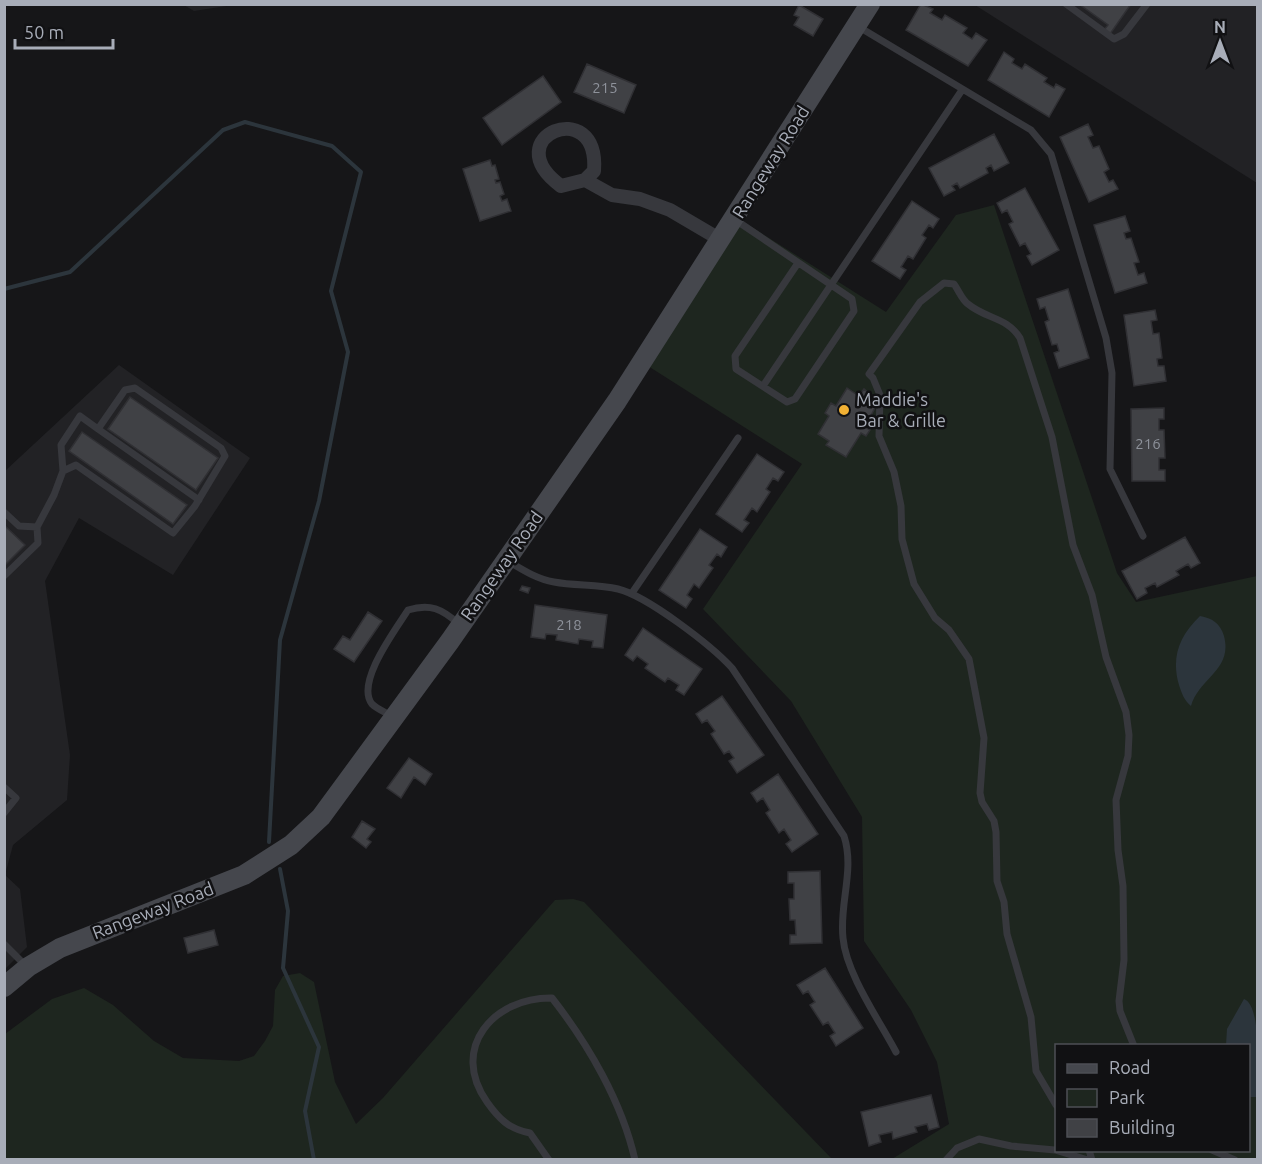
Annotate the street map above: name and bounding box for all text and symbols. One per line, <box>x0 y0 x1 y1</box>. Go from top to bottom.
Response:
scale bar <box>15 12 112 50</box>
north arrow <box>1190 12 1250 72</box>
text: N <box>1214 18 1226 36</box>
text: 50 m <box>24 22 64 42</box>
house number: 215 <box>592 79 618 96</box>
street label: Rangeway Road <box>728 102 813 221</box>
place label: Maddie's Bar & Grille <box>856 389 946 430</box>
marker: Maddie's Bar & Grille <box>837 403 851 417</box>
house number: 216 <box>1135 435 1161 452</box>
street label: Rangeway Road <box>456 507 546 624</box>
house number: 218 <box>556 616 582 633</box>
street label: Rangeway Road <box>89 878 216 942</box>
legend <box>1055 1044 1250 1152</box>
text: Road <box>1109 1057 1151 1077</box>
text: Park <box>1109 1087 1145 1107</box>
text: Building <box>1109 1117 1175 1137</box>

